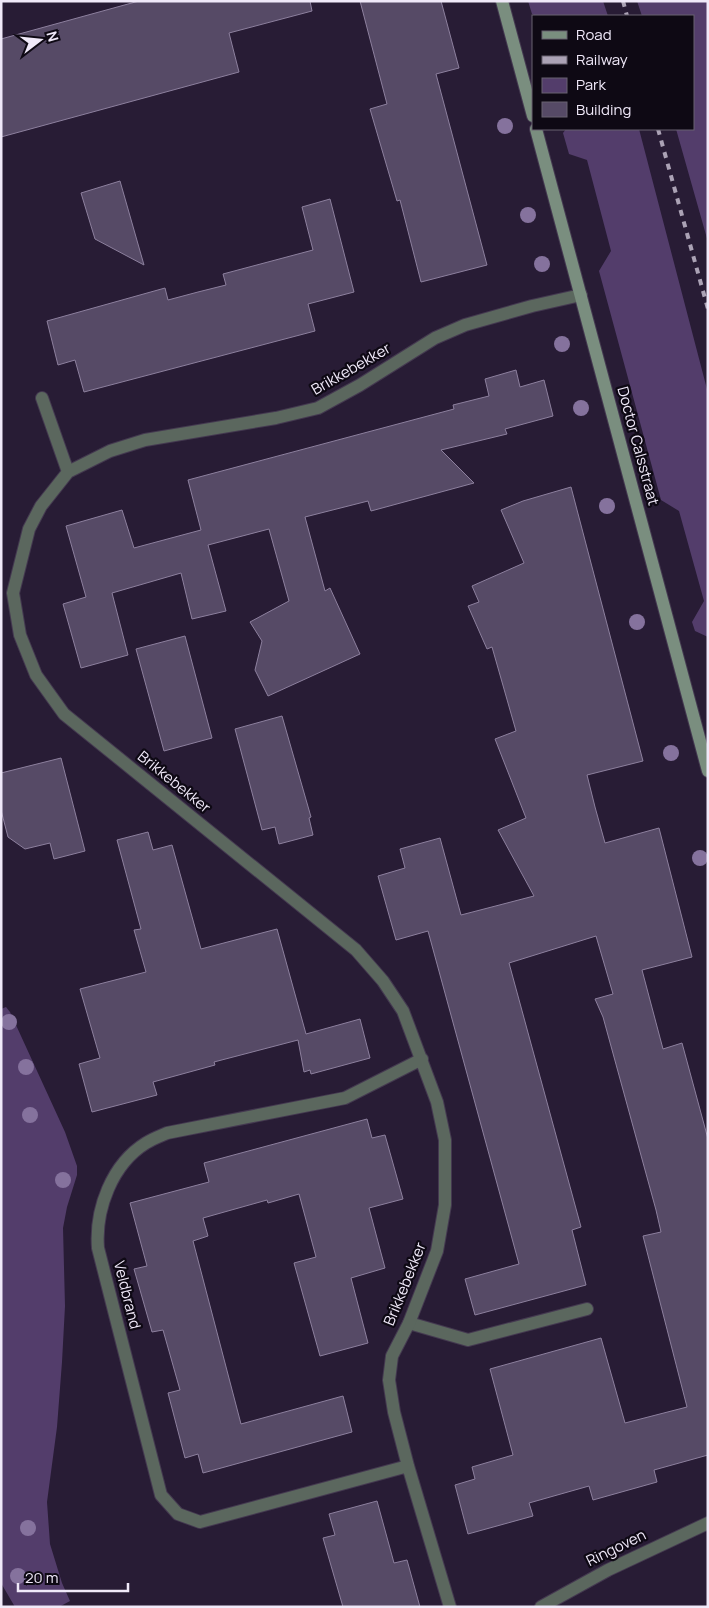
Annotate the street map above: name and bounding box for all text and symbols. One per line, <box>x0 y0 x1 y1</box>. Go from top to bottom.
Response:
north arrow <box>15 15 65 65</box>
legend <box>532 15 694 130</box>
text: Road <box>576 24 612 45</box>
text: N <box>42 29 63 44</box>
text: Railway <box>576 49 628 70</box>
text: Park <box>576 74 606 95</box>
text: Building <box>576 99 631 120</box>
street label: Brikkebekker <box>307 337 395 400</box>
street label: Doctor Calsstraat <box>613 384 664 508</box>
street label: Brikkebekker <box>133 746 216 818</box>
street label: Brikkebekker <box>378 1238 431 1329</box>
street label: Veldbrand <box>109 1259 146 1331</box>
street label: Ringoven <box>582 1524 649 1571</box>
scale bar <box>18 1560 128 1592</box>
text: 20 m <box>25 1567 58 1588</box>

